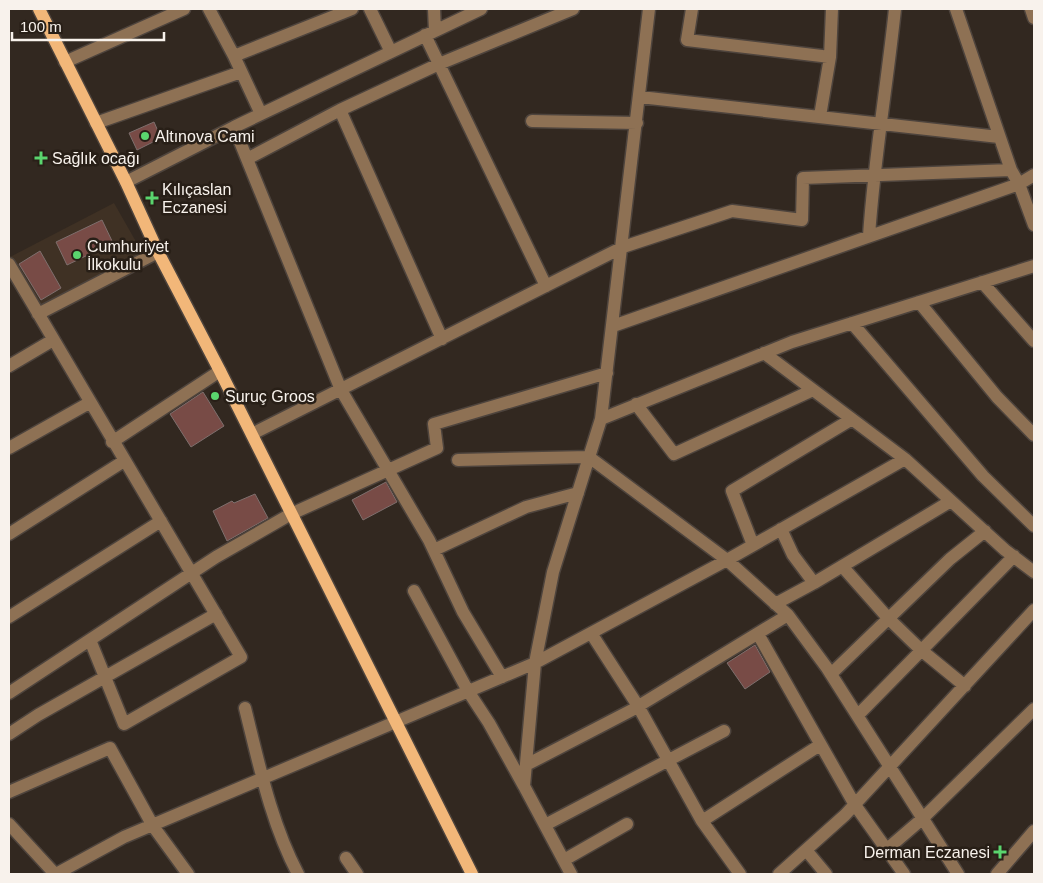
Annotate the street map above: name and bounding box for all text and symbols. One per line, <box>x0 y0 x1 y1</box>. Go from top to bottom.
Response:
scale bar <box>12 10 165 42</box>
text: 100 m <box>20 18 62 35</box>
place label: Altınova Cami <box>155 128 255 145</box>
marker: Altınova Cami <box>139 130 151 142</box>
place label: Sağlık ocağı <box>52 150 140 167</box>
marker: Sağlık ocağı <box>34 151 48 165</box>
place label: Kılıçaslan Eczanesi <box>162 181 231 216</box>
marker: Kılıçaslan Eczanesi <box>146 192 158 204</box>
place label: Cumhuriyet İlkokulu <box>87 238 169 273</box>
marker: Cumhuriyet İlkokulu <box>71 249 83 261</box>
place label: Suruç Groos <box>225 388 315 405</box>
marker: Suruç Groos <box>209 390 221 402</box>
place label: Derman Eczanesi <box>864 844 990 861</box>
marker: Derman Eczanesi <box>994 846 1006 858</box>

